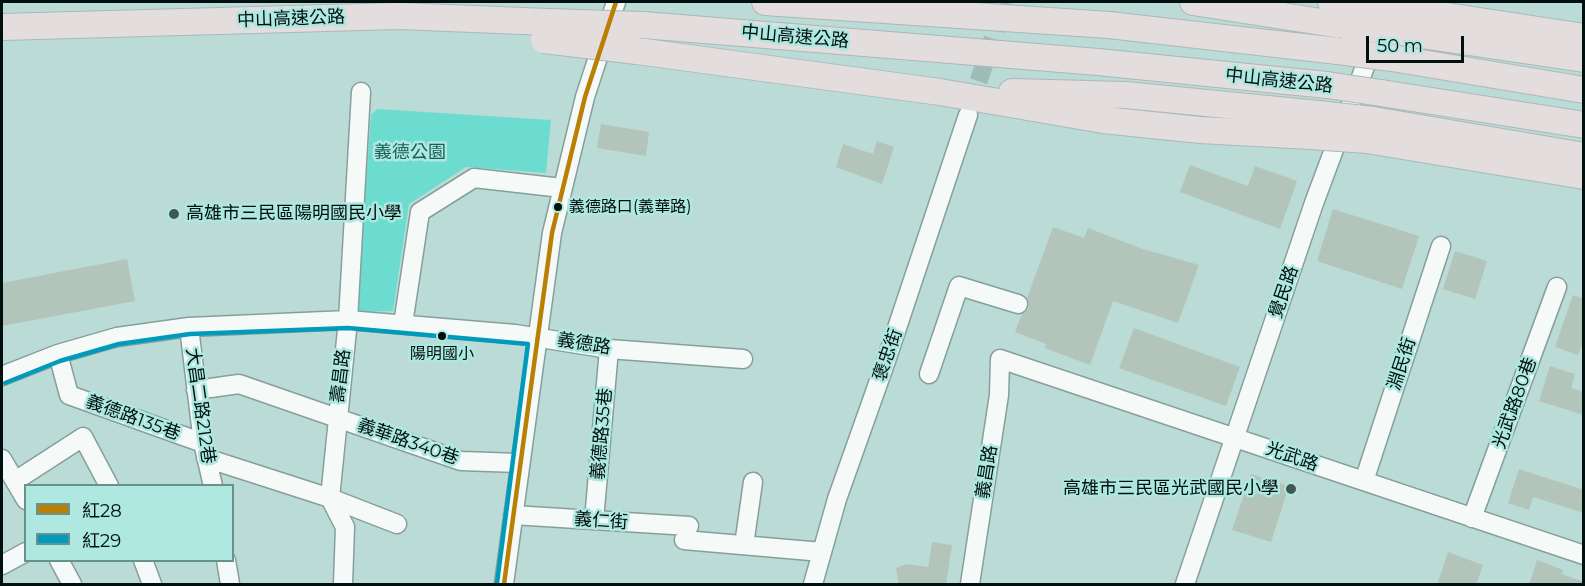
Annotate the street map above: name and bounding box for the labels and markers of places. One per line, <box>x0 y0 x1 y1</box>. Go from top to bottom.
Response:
place label: 義德路口(義華路) <box>569 197 692 217</box>
marker: 義德路口(義華路) <box>552 201 564 213</box>
place label: 高雄市三民區陽明國民小學 <box>186 203 402 225</box>
marker: 高雄市三民區陽明國民小學 <box>167 207 181 221</box>
marker: 陽明國小 <box>436 330 448 342</box>
place label: 陽明國小 <box>410 344 474 364</box>
place label: 高雄市三民區光武國民小學 <box>1063 478 1279 500</box>
marker: 高雄市三民區光武國民小學 <box>1284 482 1298 496</box>

